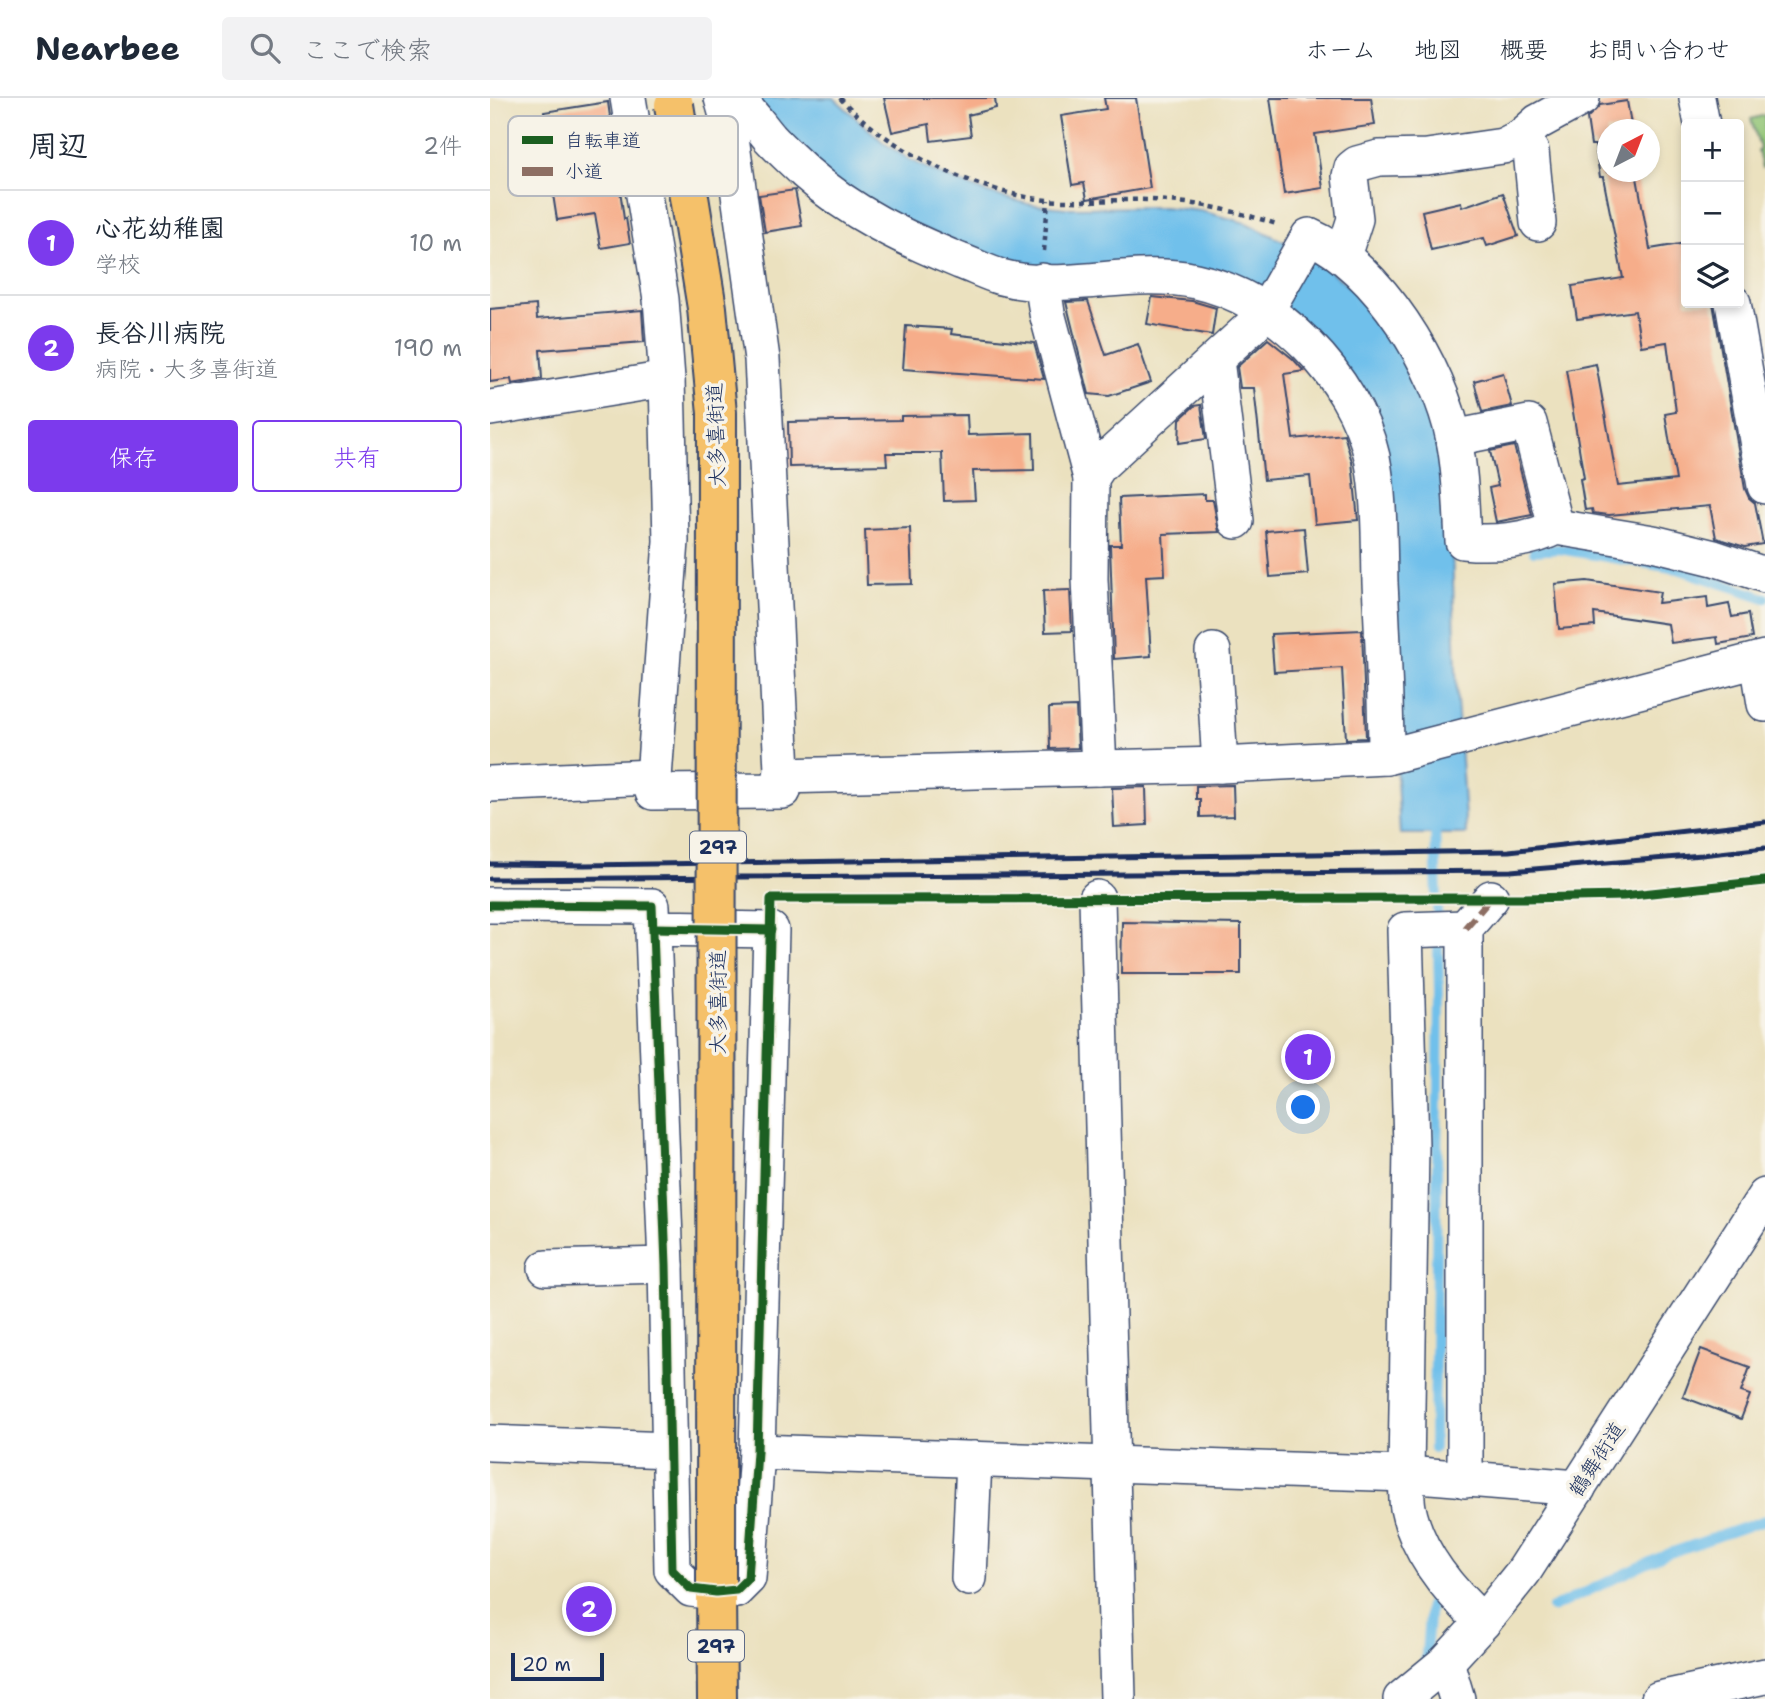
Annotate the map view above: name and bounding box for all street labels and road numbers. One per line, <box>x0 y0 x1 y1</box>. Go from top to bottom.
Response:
street label: 大多喜街道 <box>700 382 732 488</box>
road number: 297 <box>690 832 746 862</box>
street label: 大多喜街道 <box>704 950 732 1055</box>
street label: 鶴舞街道 <box>1562 1416 1632 1502</box>
road number: 297 <box>688 1630 744 1662</box>

